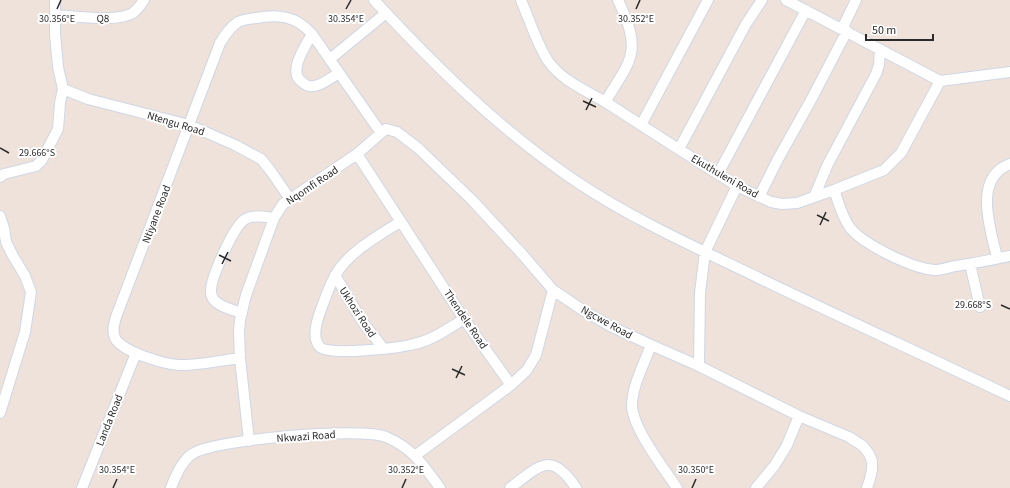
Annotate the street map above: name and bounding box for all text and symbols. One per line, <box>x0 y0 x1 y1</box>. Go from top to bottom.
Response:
street label: Q8 <box>96 11 110 26</box>
text: 30.356°E <box>39 12 75 26</box>
text: 30.354°E <box>328 12 364 26</box>
text: 30.352°E <box>618 12 654 26</box>
scale bar <box>866 16 933 42</box>
text: 50 m <box>872 22 896 39</box>
street label: Ntengu Road <box>145 108 206 139</box>
text: 29.666°S <box>19 146 55 160</box>
street label: Ekuthuleni Road <box>688 151 761 202</box>
street label: Nqomfi Road <box>283 162 341 208</box>
street label: Ntiyane Road <box>138 183 174 245</box>
street label: Ukhozi Road <box>336 284 380 341</box>
street label: Thendele Road <box>440 286 491 352</box>
text: 29.668°S <box>955 298 991 312</box>
street label: Ngcwe Road <box>578 302 635 343</box>
street label: Landa Road <box>92 392 127 448</box>
street label: Nkwazi Road <box>276 427 336 446</box>
text: 30.354°E <box>99 463 135 477</box>
text: 30.352°E <box>388 463 424 477</box>
text: 30.350°E <box>678 463 714 477</box>

